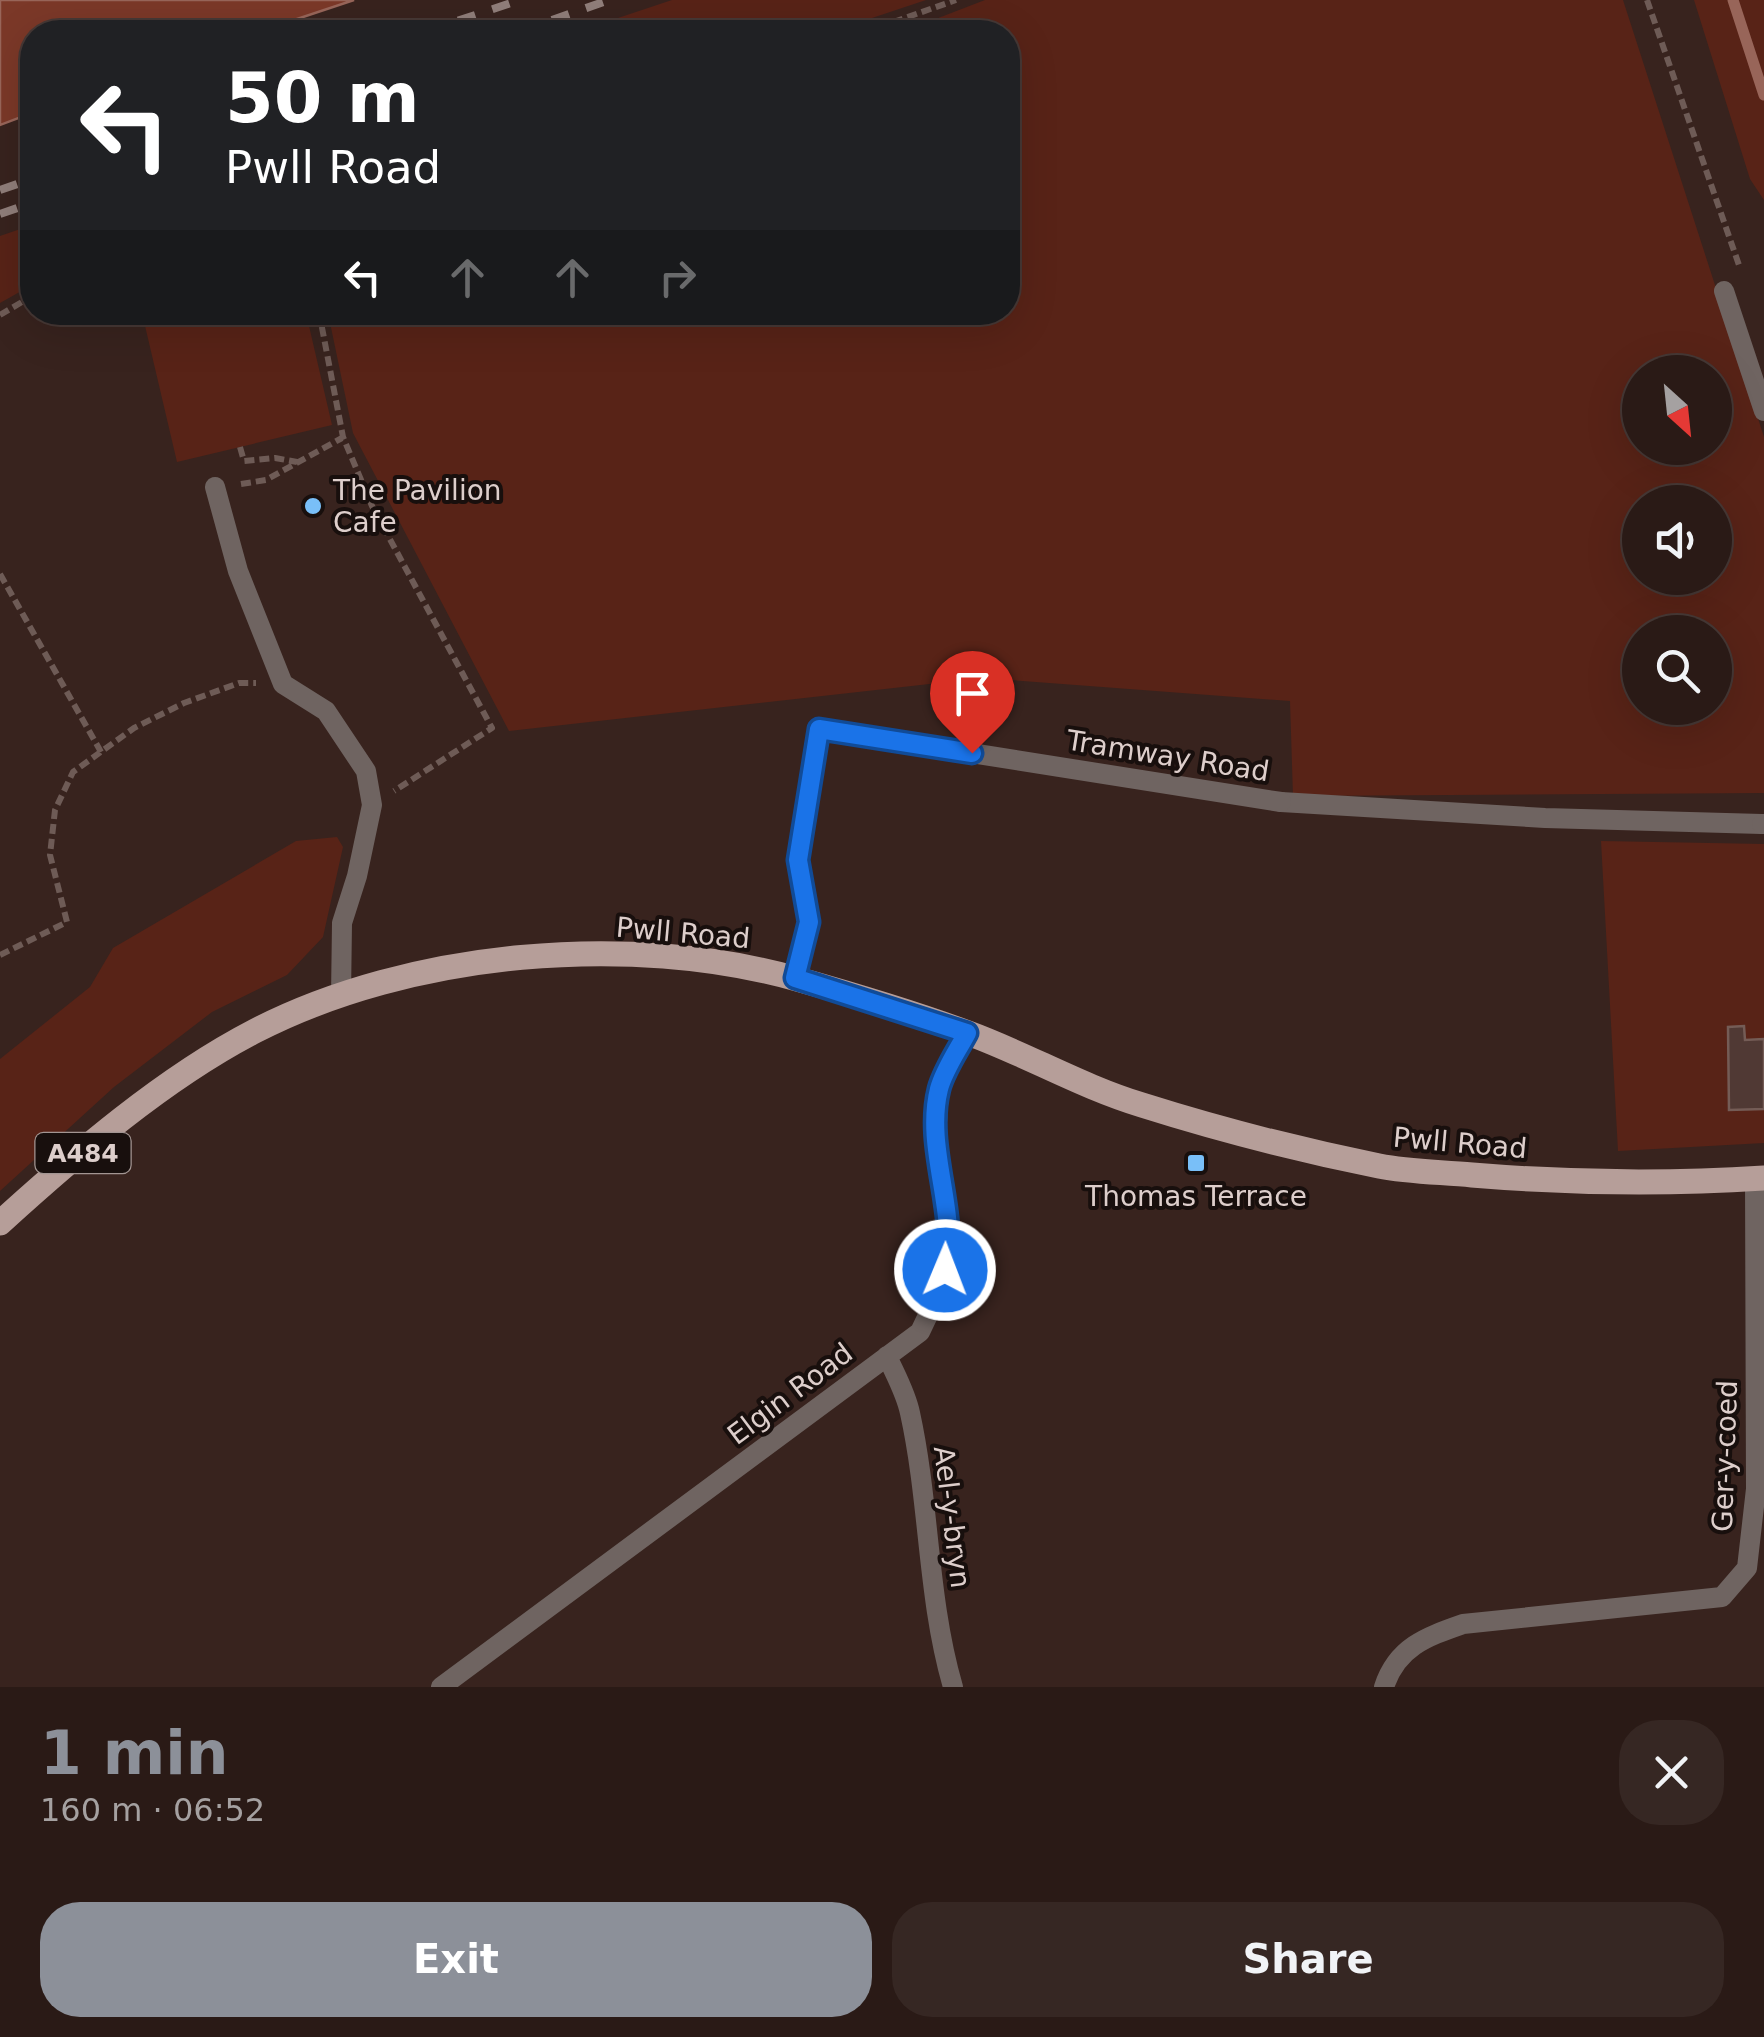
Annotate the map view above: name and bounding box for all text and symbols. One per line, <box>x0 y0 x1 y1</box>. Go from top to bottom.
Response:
text: 50 m <box>225 57 420 139</box>
icon: left <box>60 60 190 190</box>
text: Pwll Road <box>225 141 441 194</box>
icon: left <box>335 250 390 305</box>
icon: ahead <box>440 250 495 305</box>
icon: ahead <box>545 250 600 305</box>
icon: right <box>650 250 705 305</box>
north arrow <box>1622 355 1732 465</box>
map controls <box>1622 355 1732 725</box>
place label: The Pavilion Cafe <box>332 474 502 539</box>
button: sound <box>1622 485 1732 595</box>
marker: The Pavilion Cafe <box>302 495 324 517</box>
button: search <box>1622 615 1732 725</box>
pin <box>930 651 1015 754</box>
icon: arrive <box>945 666 1000 721</box>
street label: Tramway Road <box>1063 724 1272 788</box>
street label: Pwll Road <box>615 911 751 955</box>
street label: Pwll Road <box>1392 1121 1528 1165</box>
road number: A484 <box>36 1133 130 1173</box>
marker: Thomas Terrace <box>1185 1152 1207 1174</box>
place label: Thomas Terrace <box>1084 1180 1307 1213</box>
position arrow <box>893 1218 997 1322</box>
street label: Elgin Road <box>721 1336 859 1452</box>
street label: Ger-y-coed <box>1706 1379 1744 1533</box>
street label: Ael-y-bryn <box>927 1444 977 1590</box>
text: 1 min <box>40 1718 228 1788</box>
button: close <box>1619 1720 1724 1825</box>
text: 160 m · 06:52 <box>40 1791 265 1829</box>
button: Exit <box>40 1902 872 2017</box>
button: Share <box>892 1902 1724 2017</box>

